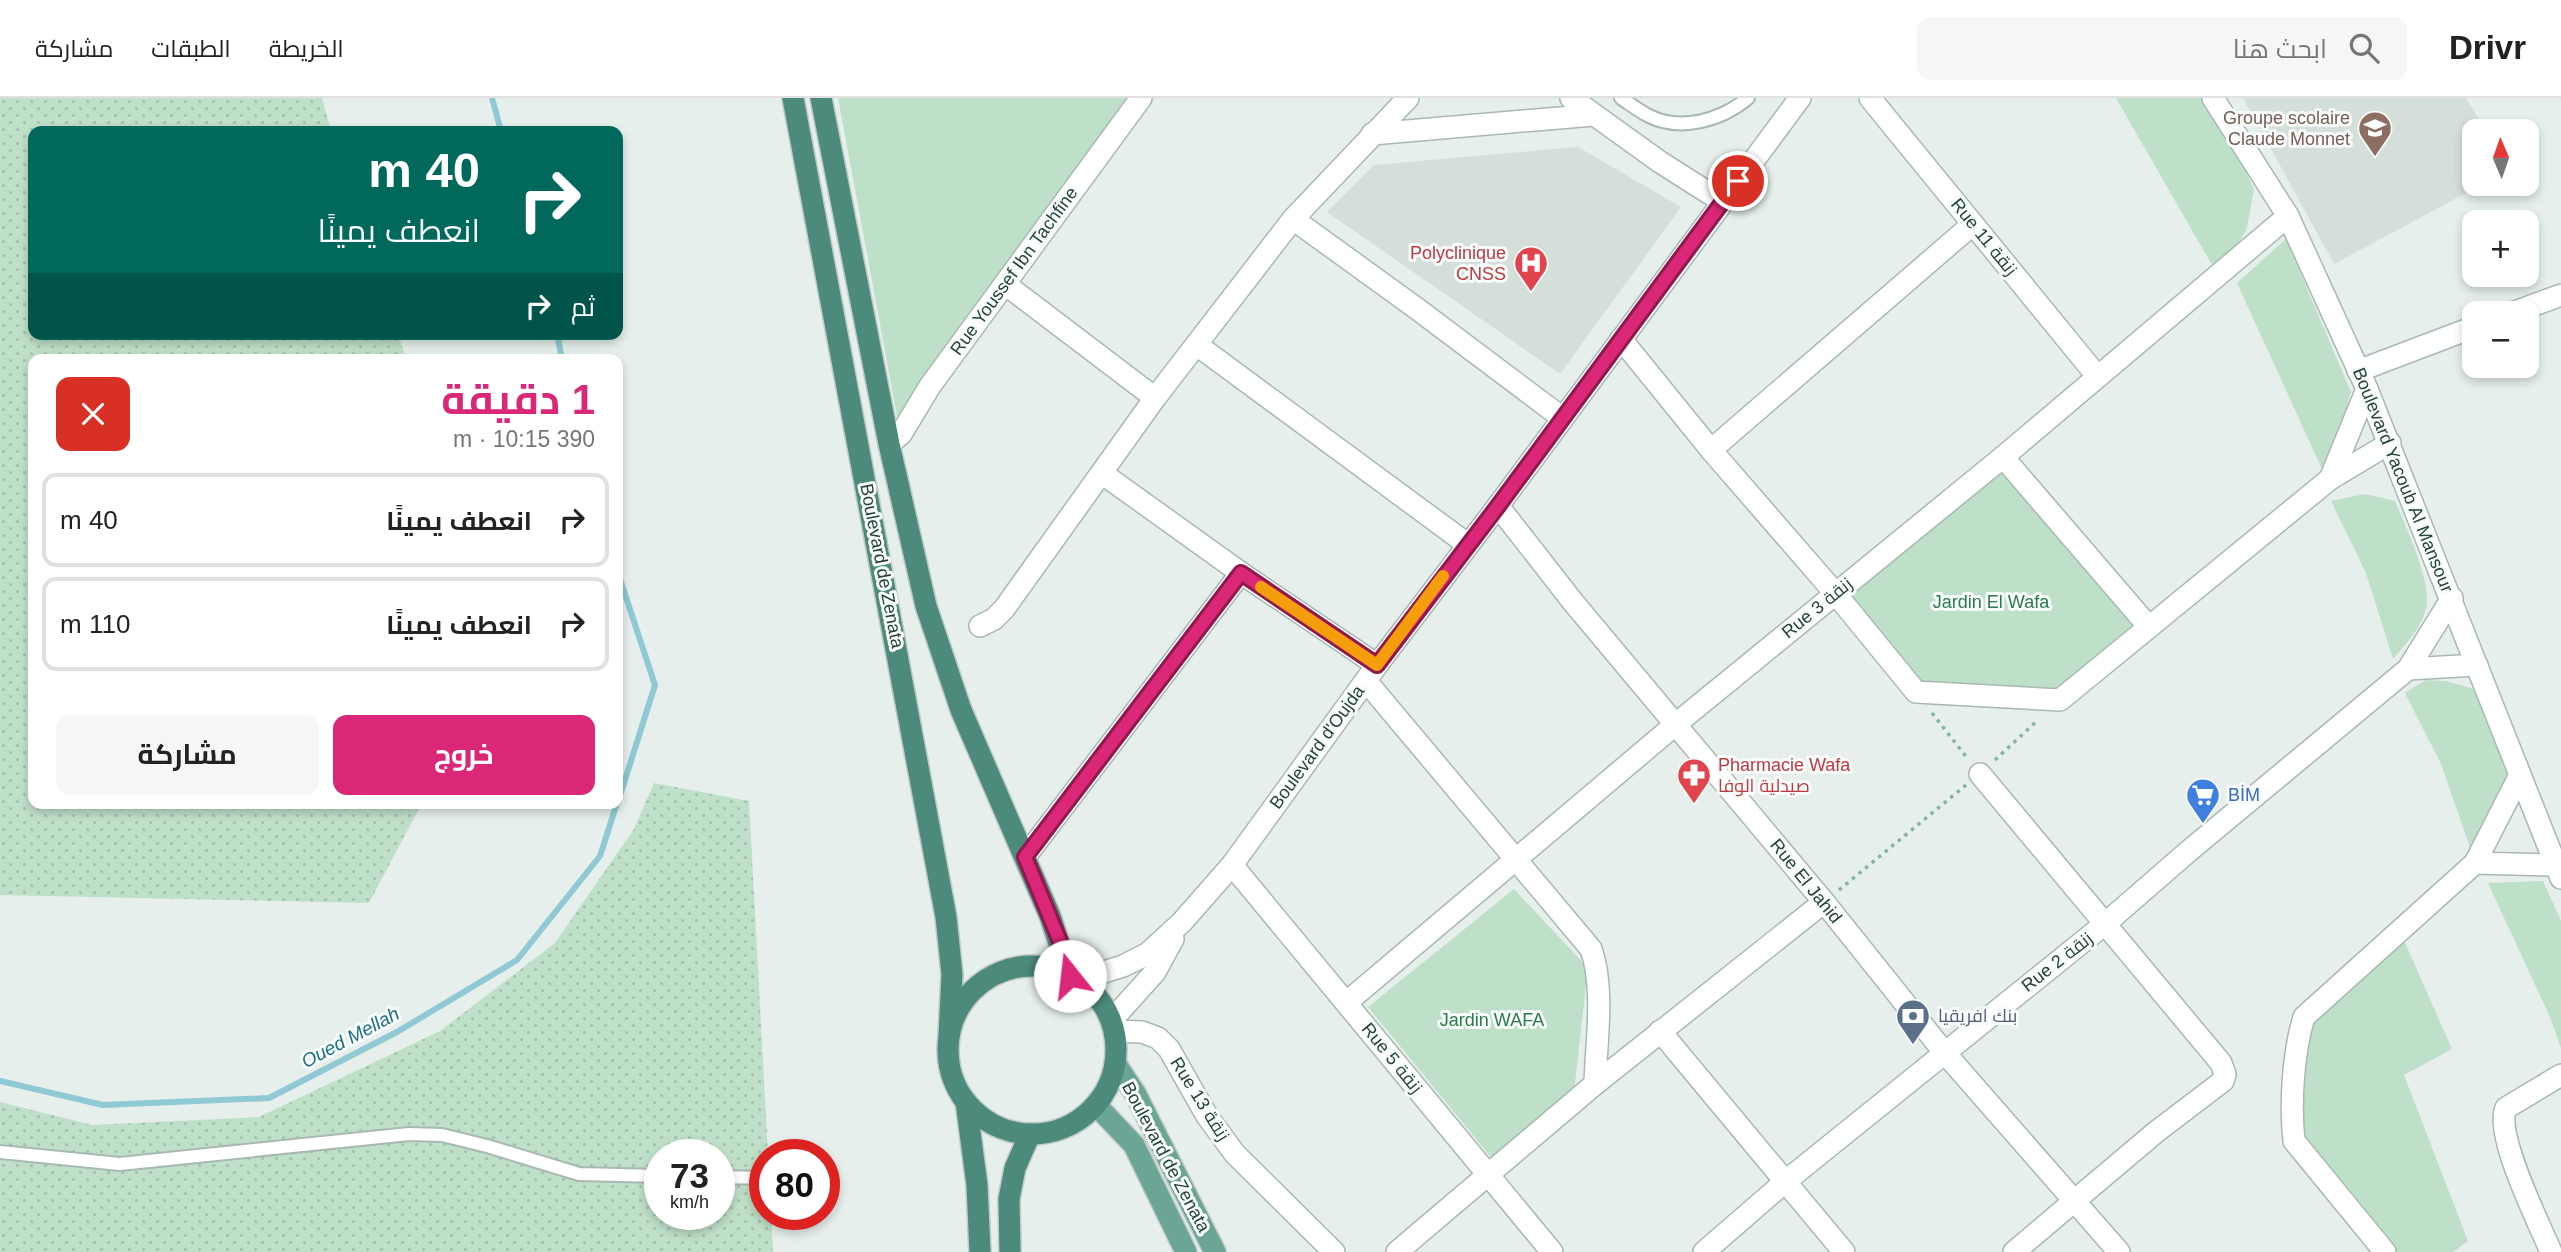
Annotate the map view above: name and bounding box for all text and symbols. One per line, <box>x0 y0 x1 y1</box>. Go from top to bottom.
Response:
search box <box>1917 17 2407 80</box>
icon: search <box>2345 29 2383 67</box>
text: Drivr <box>2449 29 2526 66</box>
text: ابحث هنا <box>2233 34 2327 64</box>
text: مشاركة <box>35 35 113 62</box>
text: الطبقات <box>151 35 231 62</box>
text: الخريطة <box>269 35 344 62</box>
place label: Groupe scolaire Claude Monnet <box>2223 108 2350 149</box>
school or university icon: Groupe scolaire Claude Monnet <box>2356 109 2394 158</box>
north arrow <box>2462 119 2539 196</box>
map controls <box>2462 119 2539 378</box>
text: 40 m <box>368 143 480 197</box>
pin <box>1708 151 1768 211</box>
icon: right <box>504 154 595 245</box>
icon: arrive <box>1719 162 1757 200</box>
street label: Rue Youssef Ibn Tachfine <box>946 183 1082 359</box>
street label: Rue 11 زنقة <box>1946 195 2021 280</box>
button: + <box>2462 210 2539 287</box>
text: انعطف يمينًا <box>317 213 480 249</box>
place label: Polyclinique CNSS <box>1410 243 1506 284</box>
hospital icon: Polyclinique CNSS <box>1512 244 1550 293</box>
icon: right <box>519 287 557 325</box>
text: ثم <box>571 292 595 322</box>
button: − <box>2462 301 2539 378</box>
street label: Boulevard Yacoub Al Mansour <box>2349 365 2457 595</box>
text: 1 دقيقة <box>441 376 595 423</box>
button: close <box>56 377 130 451</box>
text: 390 m · 10:15 <box>453 426 595 452</box>
street label: Boulevard de Zenata <box>856 482 908 651</box>
icon: right <box>553 501 591 539</box>
text: 40 m <box>60 505 118 535</box>
text: انعطف يمينًا <box>386 506 532 536</box>
street label: Rue 3 زنقة <box>1778 574 1857 643</box>
park label: Jardin El Wafa <box>1933 592 2050 612</box>
icon: right <box>553 605 591 643</box>
text: 110 m <box>60 609 130 639</box>
text: انعطف يمينًا <box>386 610 532 640</box>
street label: Boulevard d'Oujda <box>1266 681 1369 813</box>
button: مشاركة <box>56 715 319 795</box>
button: خروج <box>333 715 595 795</box>
place label: Pharmacie Wafa صيدلية الوفا <box>1718 755 1851 797</box>
pharmacy icon: Pharmacie Wafa صيدلية الوفا <box>1675 756 1713 805</box>
supermarket icon: BİM <box>2184 776 2222 825</box>
place label: BİM <box>2228 785 2260 805</box>
street label: Rue El Jahid <box>1766 835 1846 927</box>
street label: Rue 2 زنقة <box>2018 928 2097 997</box>
position arrow <box>1033 939 1107 1013</box>
bank icon: بنك افريقيا <box>1894 997 1932 1046</box>
water label: Oued Mellah <box>298 1003 403 1072</box>
place label: بنك افريقيا <box>1938 1006 2017 1027</box>
park label: Jardin WAFA <box>1440 1010 1544 1030</box>
street label: Rue 5 زنقة <box>1357 1019 1426 1098</box>
street label: Rue 13 زنقة <box>1166 1054 1234 1145</box>
street label: Boulevard de Zenata <box>1118 1079 1215 1236</box>
speed limit sign: 80 <box>749 1139 840 1230</box>
text: 73 <box>670 1156 709 1195</box>
text: km/h <box>670 1192 709 1212</box>

